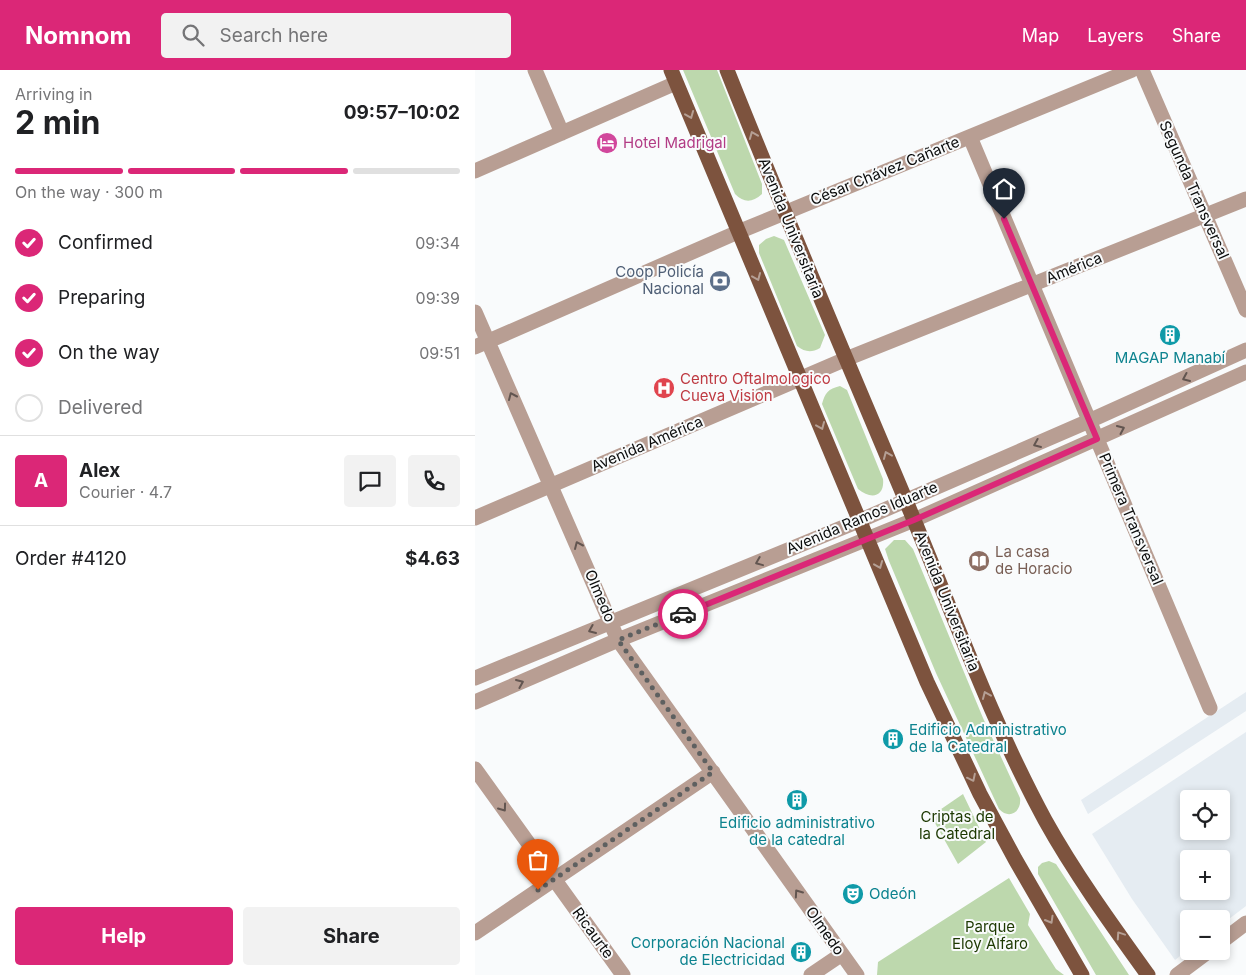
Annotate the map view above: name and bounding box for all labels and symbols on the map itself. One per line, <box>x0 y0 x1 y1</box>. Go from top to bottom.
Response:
one-way arrow <box>684 110 694 119</box>
street label: Segunda Transversal <box>1155 118 1234 262</box>
hotel icon: Hotel Madrigal <box>595 131 619 155</box>
one-way arrow <box>749 131 759 140</box>
street label: César Chávez Cañarte <box>807 132 962 209</box>
place label: Hotel Madrigal <box>623 133 726 152</box>
street label: Avenida Universitaria <box>755 155 828 301</box>
pin <box>983 168 1025 219</box>
street label: América <box>1043 248 1105 287</box>
place label: Coop Policía Nacional <box>615 262 704 298</box>
bank icon: Coop Policía Nacional <box>708 269 732 293</box>
one-way arrow <box>751 272 761 281</box>
building icon: MAGAP Manabí <box>1158 323 1182 347</box>
place label: MAGAP Manabí <box>1115 348 1226 367</box>
place label: Centro Oftalmologico Cueva Vision <box>680 369 831 405</box>
one-way arrow <box>1182 371 1191 382</box>
hospital icon: Centro Oftalmologico Cueva Vision <box>652 376 676 400</box>
one-way arrow <box>508 392 519 401</box>
street label: Avenida América <box>588 411 705 476</box>
one-way arrow <box>814 421 825 430</box>
one-way arrow <box>1116 424 1125 435</box>
one-way arrow <box>1033 437 1042 448</box>
street label: Primera Transversal <box>1095 450 1168 588</box>
one-way arrow <box>882 451 893 460</box>
street label: Avenida Ramos Iduarte <box>783 477 940 558</box>
street label: Avenida Universitaria <box>911 528 984 674</box>
one-way arrow <box>573 541 584 550</box>
place label: La casa de Horacio <box>995 542 1073 578</box>
library icon: La casa de Horacio <box>967 549 991 573</box>
one-way arrow <box>755 556 763 566</box>
one-way arrow <box>872 560 883 569</box>
street label: Olmedo <box>581 567 620 625</box>
courier <box>658 589 708 639</box>
one-way arrow <box>588 623 597 634</box>
one-way arrow <box>515 679 524 690</box>
one-way arrow <box>982 691 993 700</box>
place label: Edificio Administrativo de la Catedral <box>909 720 1067 756</box>
building icon: Edificio Administrativo de la Catedral <box>881 727 905 751</box>
one-way arrow <box>966 773 976 782</box>
building icon: Edificio administrativo de la catedral <box>785 788 809 812</box>
one-way arrow <box>497 802 506 812</box>
park label: Criptas de la Catedral <box>919 807 995 843</box>
place label: Edificio administrativo de la catedral <box>719 813 875 849</box>
pin <box>517 839 559 890</box>
theatre icon: Odeón <box>841 882 865 906</box>
place label: Odeón <box>869 884 916 903</box>
one-way arrow <box>795 889 804 898</box>
street label: Ricaurte <box>568 903 618 962</box>
street label: Olmedo <box>802 903 849 959</box>
one-way arrow <box>1044 915 1054 924</box>
park label: Parque Eloy Alfaro <box>952 917 1028 953</box>
one-way arrow <box>1117 931 1126 941</box>
place label: Corporación Nacional de Electricidad <box>631 933 785 969</box>
building icon: Corporación Nacional de Electricidad <box>789 940 813 964</box>

